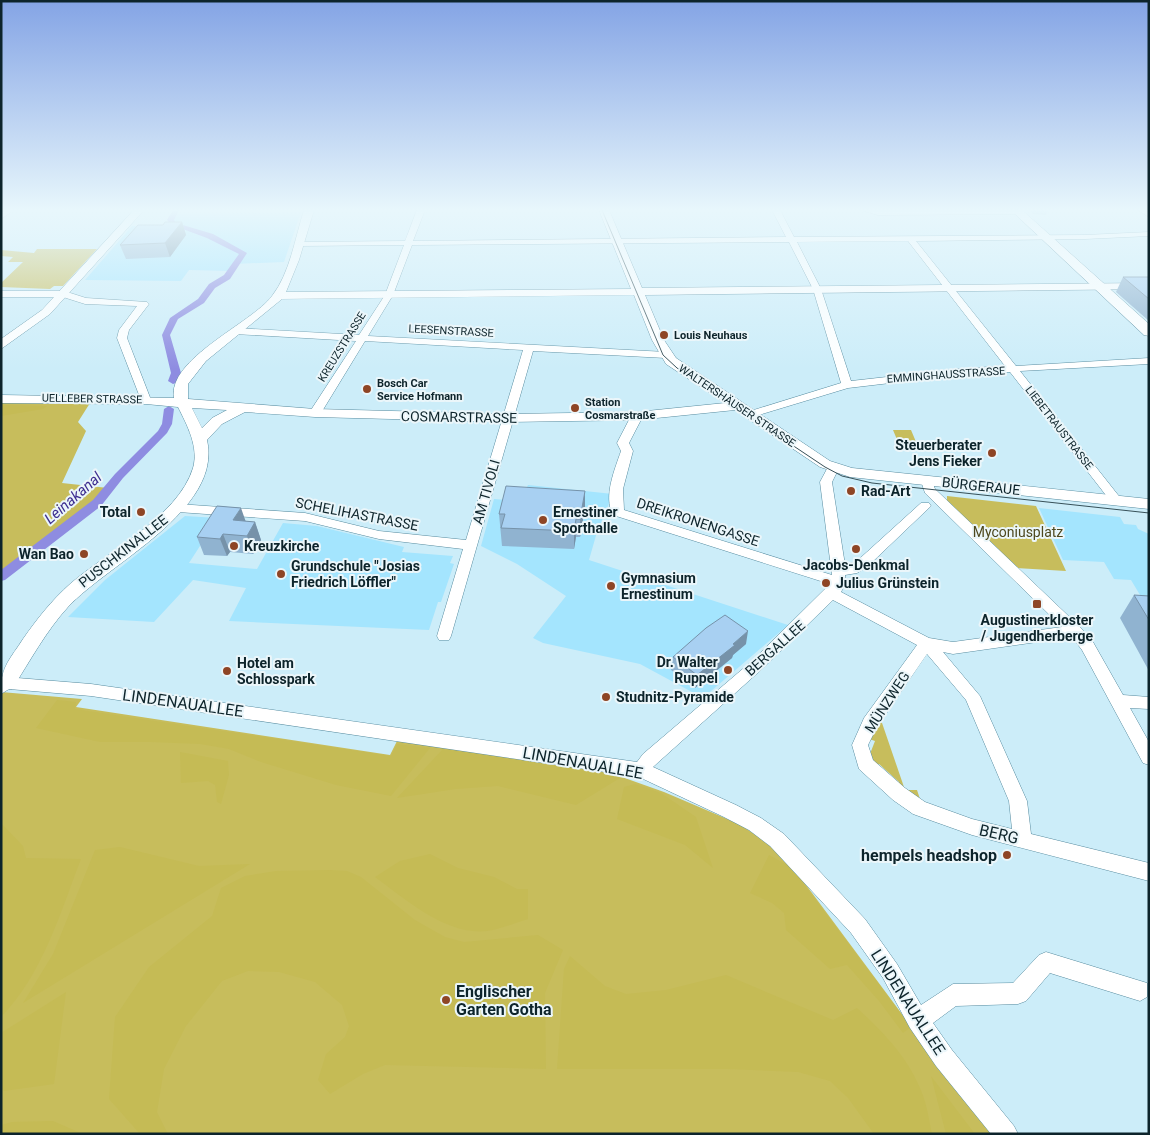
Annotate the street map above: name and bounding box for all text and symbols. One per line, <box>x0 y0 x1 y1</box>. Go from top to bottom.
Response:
street label: KREUZSTRASSE <box>315 310 369 384</box>
street label: LEESENSTRASSE <box>408 322 494 340</box>
marker: Louis Neuhaus <box>658 329 670 341</box>
place label: Louis Neuhaus <box>674 329 748 342</box>
street label: WALTERSHÄUSER STRASSE <box>676 362 798 450</box>
street label: EMMINGHAUSSTRASSE <box>886 364 1006 386</box>
place label: Bosch Car Service Hofmann <box>377 377 462 403</box>
marker: Bosch Car Service Hofmann <box>361 383 373 395</box>
street label: LIEBETRAUSTRASSE <box>1022 384 1096 472</box>
street label: UELLEBER STRASSE <box>42 392 142 406</box>
place label: Station Cosmarstraße <box>585 396 656 422</box>
marker: Station Cosmarstraße <box>569 402 581 414</box>
street label: COSMARSTRASSE <box>401 408 517 426</box>
place label: Steuerberater Jens Fieker <box>895 437 982 469</box>
marker: Steuerberater Jens Fieker <box>986 447 998 459</box>
street label: AM TIVOLI <box>469 458 503 526</box>
water label: Leinakanal <box>41 468 106 528</box>
street label: BÜRGERAUE <box>941 474 1021 498</box>
place label: Rad-Art <box>861 483 911 499</box>
marker: Rad-Art <box>845 485 857 497</box>
street label: SCHELIHASTRASSE <box>294 494 420 534</box>
street label: DREIKRONENGASSE <box>635 495 761 549</box>
place label: Total <box>100 504 131 520</box>
place label: Ernestiner Sporthalle <box>553 504 618 536</box>
marker: Total <box>135 506 147 518</box>
street label: PUSCHKINALLEE <box>75 511 171 591</box>
marker: Ernestiner Sporthalle <box>537 514 549 526</box>
park label: Myconiusplatz <box>973 524 1063 540</box>
place label: Kreuzkirche <box>244 538 320 554</box>
marker: Kreuzkirche <box>228 540 240 552</box>
marker: Jacobs-Denkmal <box>850 543 862 555</box>
place label: Wan Bao <box>19 546 74 562</box>
marker: Wan Bao <box>78 548 90 560</box>
place label: Jacobs-Denkmal <box>803 557 909 573</box>
place label: Grundschule "Josias Friedrich Löffler" <box>291 558 420 590</box>
marker: Grundschule "Josias Friedrich Löffler" <box>275 568 287 580</box>
place label: Gymnasium Ernestinum <box>621 570 696 602</box>
place label: Julius Grünstein <box>836 575 939 591</box>
marker: Julius Grünstein <box>820 577 832 589</box>
marker: Gymnasium Ernestinum <box>605 580 617 592</box>
marker: Augustinerkloster / Jugendherberge <box>1031 598 1043 610</box>
place label: Augustinerkloster / Jugendherberge <box>980 612 1094 644</box>
street label: BERGALLEE <box>742 617 808 679</box>
place label: Dr. Walter Ruppel <box>657 654 718 686</box>
place label: Hotel am Schlosspark <box>237 655 315 687</box>
marker: Dr. Walter Ruppel <box>722 664 734 676</box>
marker: Hotel am Schlosspark <box>221 665 233 677</box>
street label: MÜNZWEG <box>861 668 913 736</box>
street label: LINDENAUALLEE <box>121 685 245 721</box>
place label: Studnitz-Pyramide <box>616 689 734 705</box>
marker: Studnitz-Pyramide <box>600 691 612 703</box>
street label: LINDENAUALLEE <box>521 743 645 783</box>
street label: BERG <box>977 820 1021 848</box>
place label: hempels headshop <box>861 846 997 865</box>
marker: hempels headshop <box>1001 849 1013 861</box>
street label: LINDENAUALLEE <box>867 946 949 1058</box>
place label: Englischer Garten Gotha <box>456 982 552 1019</box>
marker: Englischer Garten Gotha <box>440 994 452 1006</box>

